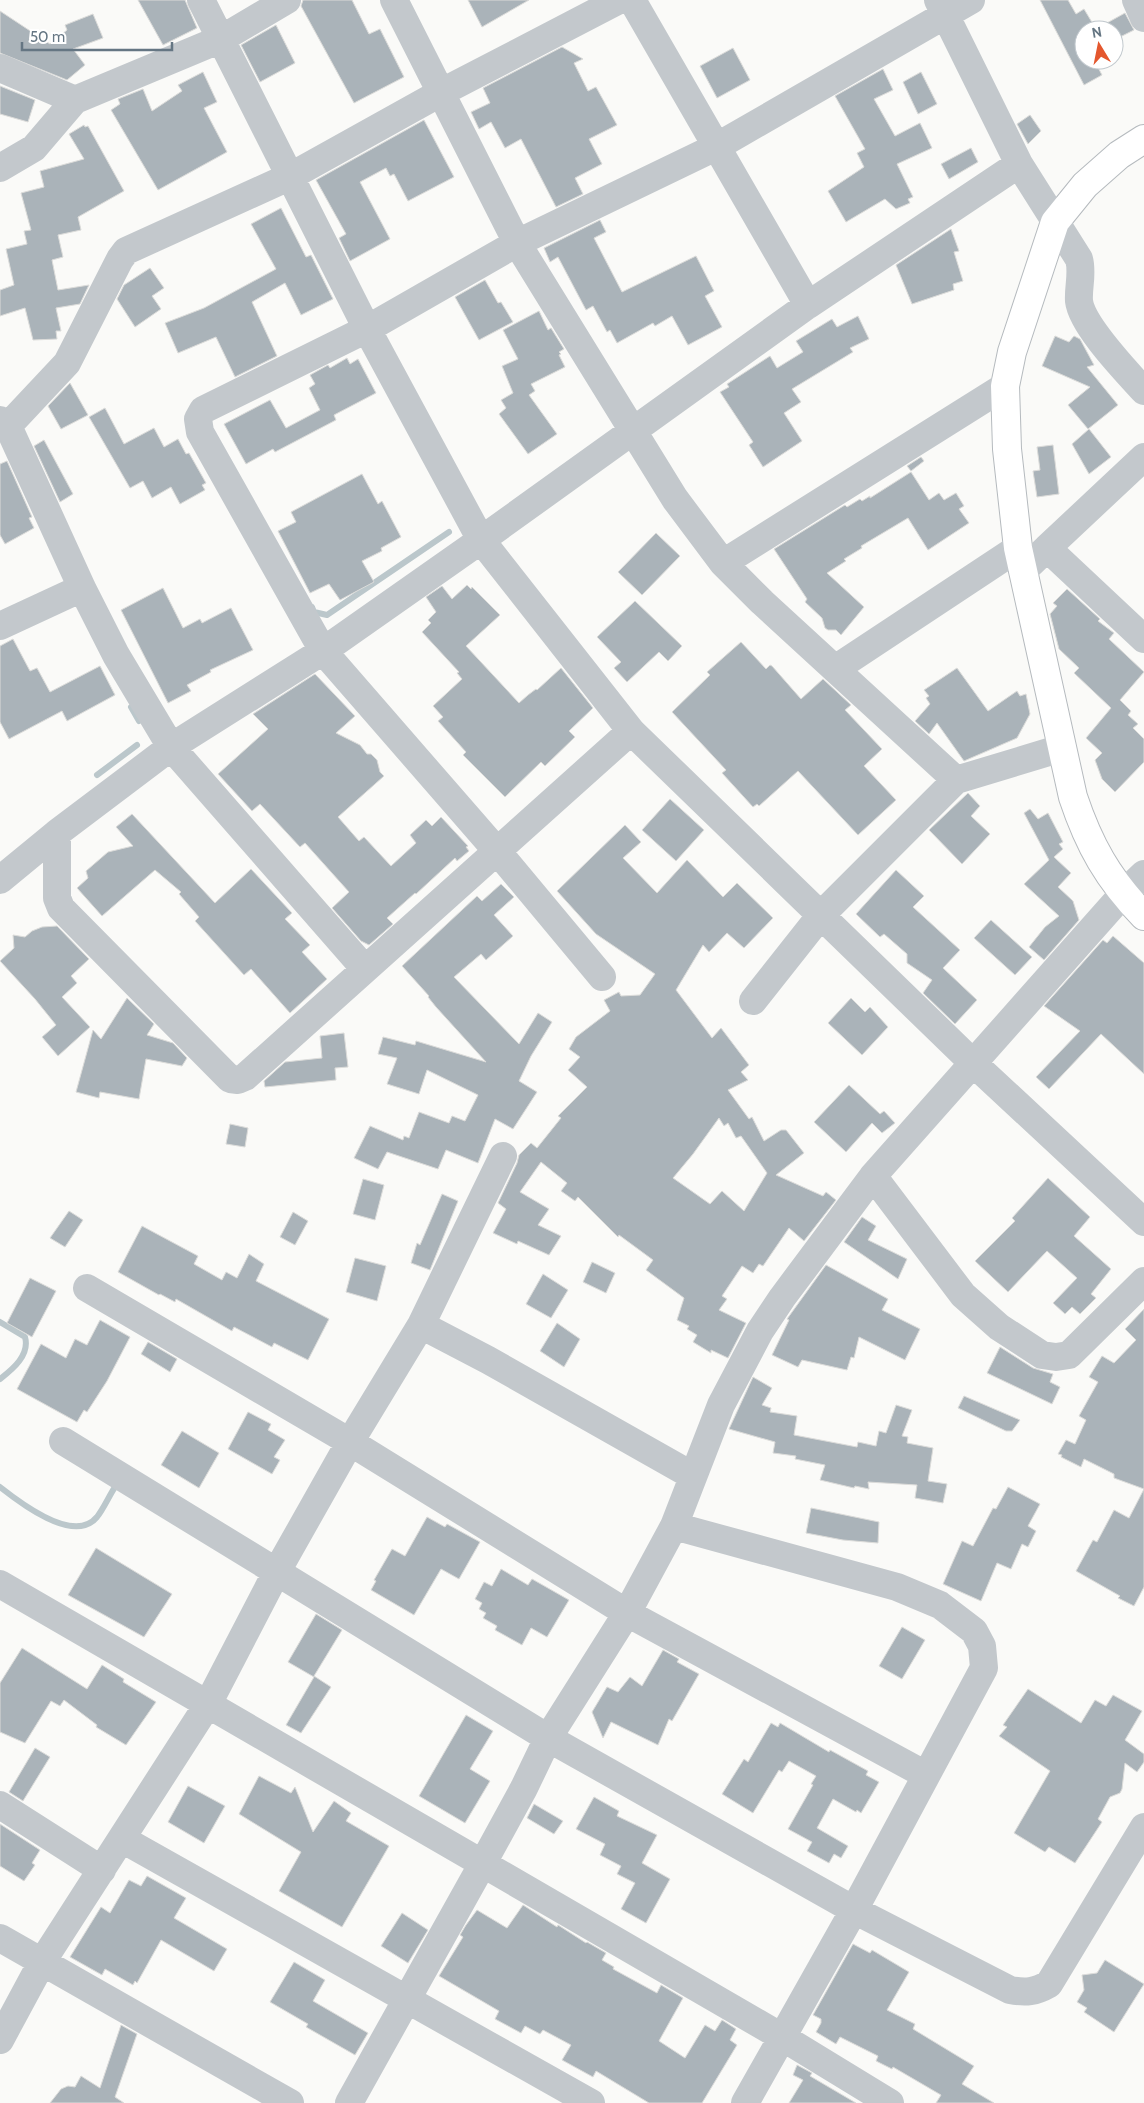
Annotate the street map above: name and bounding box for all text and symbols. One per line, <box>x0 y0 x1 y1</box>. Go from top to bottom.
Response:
scale bar <box>22 20 172 52</box>
north arrow <box>1074 20 1124 70</box>
text: N <box>1090 22 1103 42</box>
text: 50 m <box>30 28 65 46</box>

